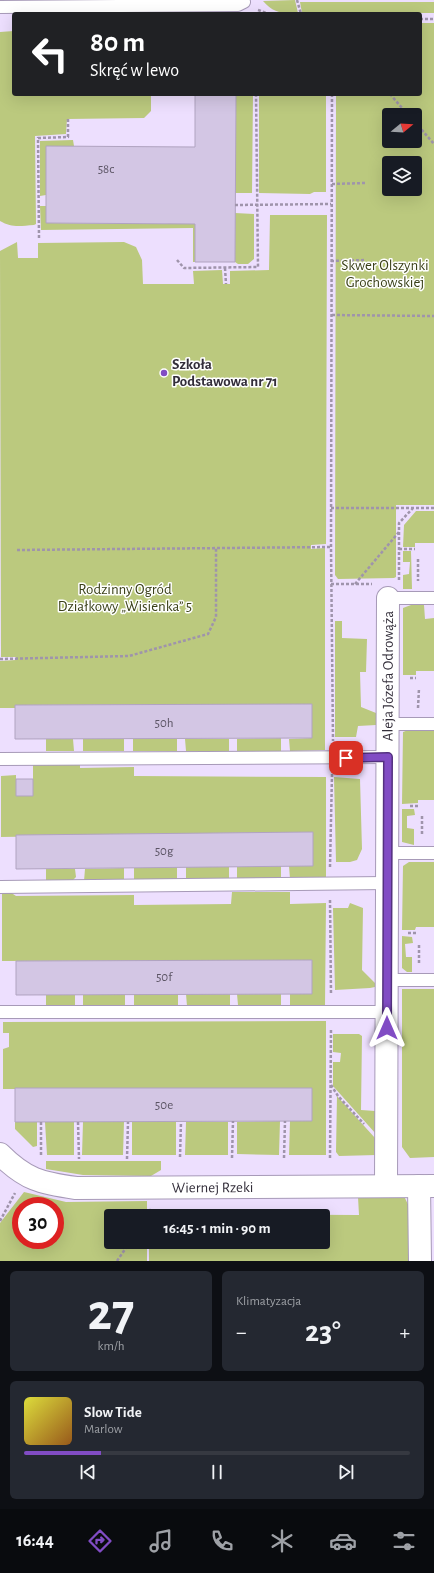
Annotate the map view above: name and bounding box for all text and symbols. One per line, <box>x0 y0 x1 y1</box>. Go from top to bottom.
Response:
icon: left <box>24 28 76 80</box>
text: 80 m <box>90 29 145 57</box>
text: Skręć w lewo <box>90 62 179 80</box>
north arrow <box>382 108 422 148</box>
map controls <box>382 108 422 196</box>
button: layers <box>382 156 422 196</box>
house number: 58c <box>98 163 114 176</box>
park label: Skwer Olszynki Grochowskiej <box>341 258 429 290</box>
place label: Szkoła Podstawowa nr 71 <box>172 357 278 389</box>
marker: Szkoła Podstawowa nr 71 <box>159 368 169 378</box>
park label: Rodzinny Ogród Działkowy „Wisienka” 5 <box>58 582 192 614</box>
street label: Aleja Józefa Odrowąża <box>380 611 395 741</box>
house number: 50h <box>154 717 174 730</box>
pin <box>329 741 363 775</box>
icon: arrive <box>335 747 357 769</box>
house number: 50g <box>155 845 174 858</box>
house number: 50f <box>156 971 173 984</box>
position arrow <box>366 1007 408 1049</box>
house number: 50e <box>155 1099 173 1112</box>
street label: Wiernej Rzeki <box>172 1180 253 1195</box>
speed limit sign: 30 <box>12 1197 64 1249</box>
text: 16:45 · 1 min · 90 m <box>163 1221 271 1236</box>
text: 27 <box>88 1287 134 1339</box>
text: Klimatyzacja <box>236 1295 301 1308</box>
text: 23° <box>305 1317 341 1347</box>
text: − <box>236 1321 247 1343</box>
text: + <box>399 1321 410 1343</box>
text: km/h <box>98 1340 124 1353</box>
text: Slow Tide <box>84 1405 142 1420</box>
text: Marlow <box>84 1423 122 1436</box>
icon: previous <box>77 1461 99 1483</box>
icon: pause <box>206 1461 228 1483</box>
icon: next <box>335 1461 357 1483</box>
icon: directions <box>86 1527 114 1555</box>
icon: music <box>147 1527 175 1555</box>
icon: phone <box>208 1527 236 1555</box>
icon: climate <box>268 1527 296 1555</box>
icon: car <box>329 1527 357 1555</box>
icon: filters <box>390 1527 418 1555</box>
text: 16:44 <box>16 1532 54 1550</box>

